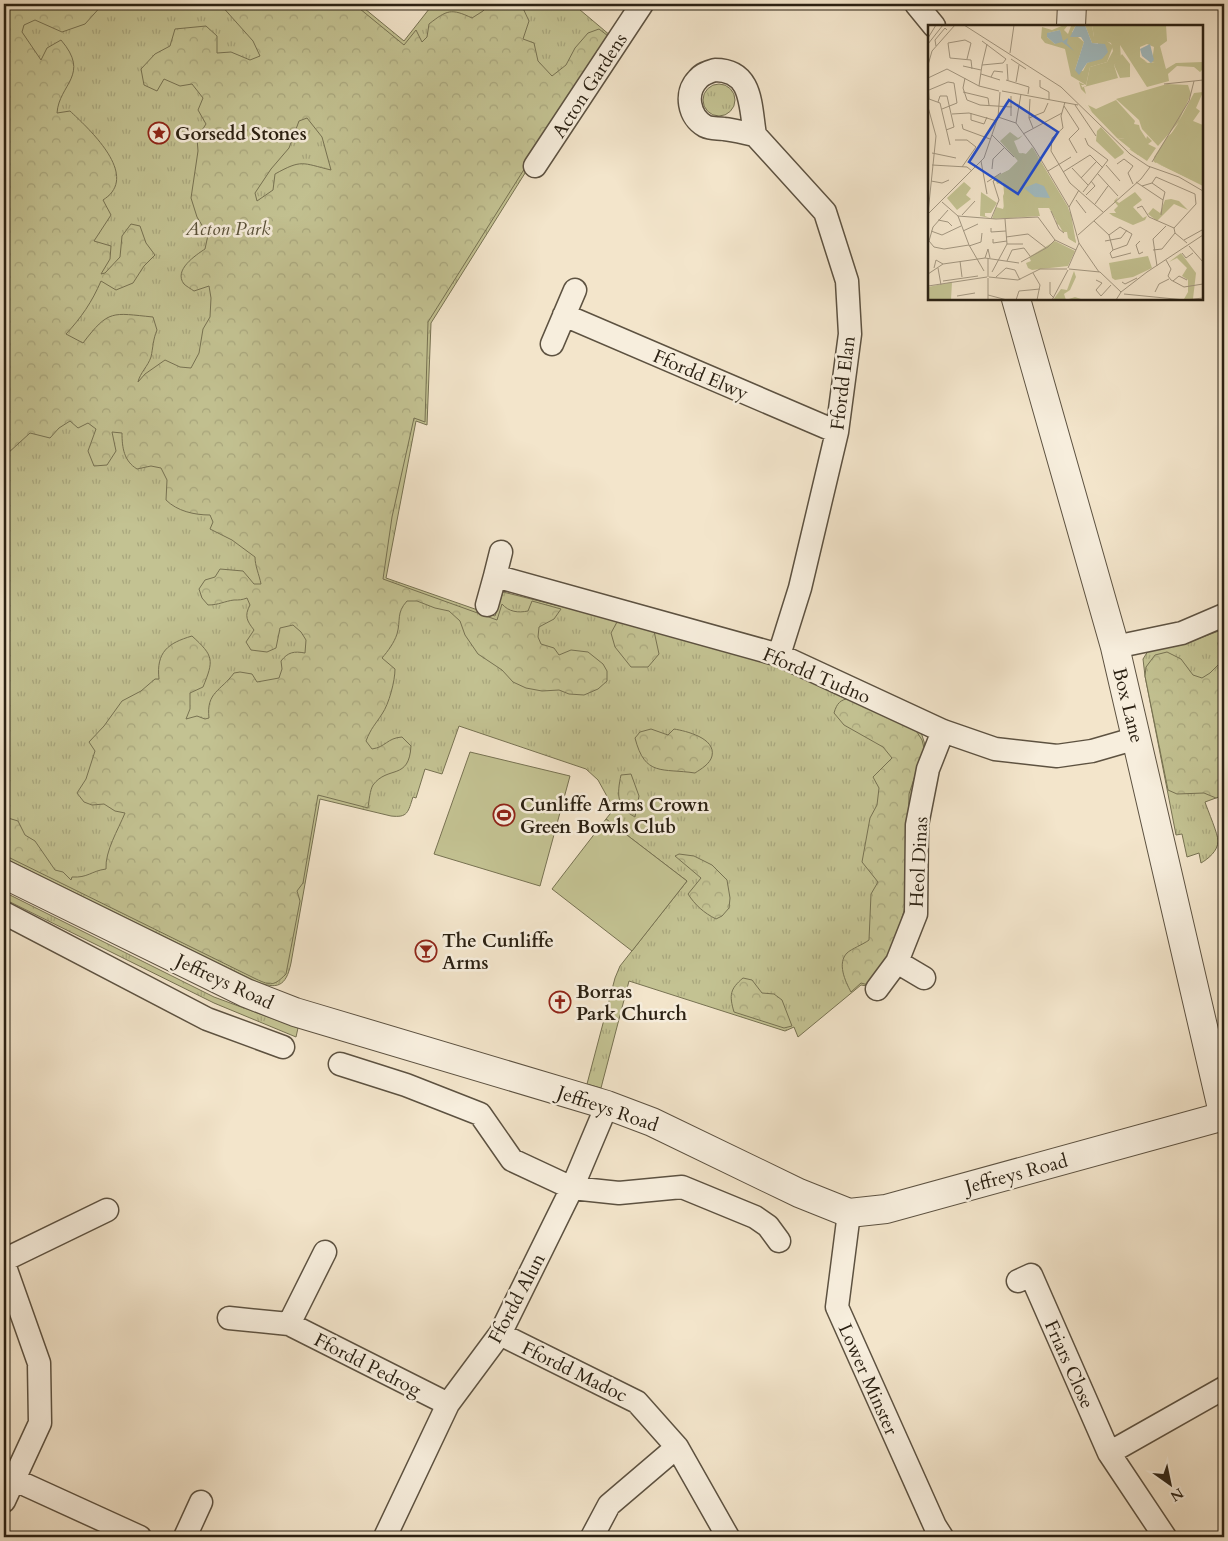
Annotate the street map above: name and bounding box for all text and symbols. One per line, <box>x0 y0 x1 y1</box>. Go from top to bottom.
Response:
inset map <box>928 25 1203 300</box>
street label: Acton Gardens <box>546 28 634 143</box>
place icon: Gorsedd Stones <box>147 121 171 145</box>
place label: Gorsedd Stones <box>175 121 307 147</box>
park label: Acton Park <box>185 216 271 242</box>
street label: Ffordd Elan <box>824 334 862 432</box>
street label: Ffordd Elwy <box>649 343 752 407</box>
street label: Ffordd Tudno <box>759 642 874 710</box>
street label: Box Lane <box>1106 665 1150 746</box>
place label: Cunliffe Arms Crown Green Bowls Club <box>520 792 710 840</box>
sports icon: Cunliffe Arms Crown Green Bowls Club <box>492 803 516 827</box>
street label: Heol Dinas <box>904 816 934 908</box>
place label: The Cunliffe Arms <box>442 928 554 976</box>
bar icon: The Cunliffe Arms <box>414 939 438 963</box>
street label: Jeffreys Road <box>169 947 278 1016</box>
place label: Borras Park Church <box>576 979 687 1027</box>
church icon: Borras Park Church <box>548 990 572 1014</box>
street label: Jeffreys Road <box>551 1079 662 1138</box>
street label: Jeffreys Road <box>959 1148 1070 1201</box>
street label: Ffordd Alun <box>482 1249 552 1348</box>
street label: Friars Close <box>1038 1316 1100 1413</box>
street label: Lower Minster <box>832 1319 904 1439</box>
street label: Ffordd Pedrog <box>310 1327 426 1403</box>
street label: Ffordd Madoc <box>517 1335 632 1409</box>
north arrow <box>1146 1458 1196 1508</box>
text: N <box>1167 1483 1187 1506</box>

